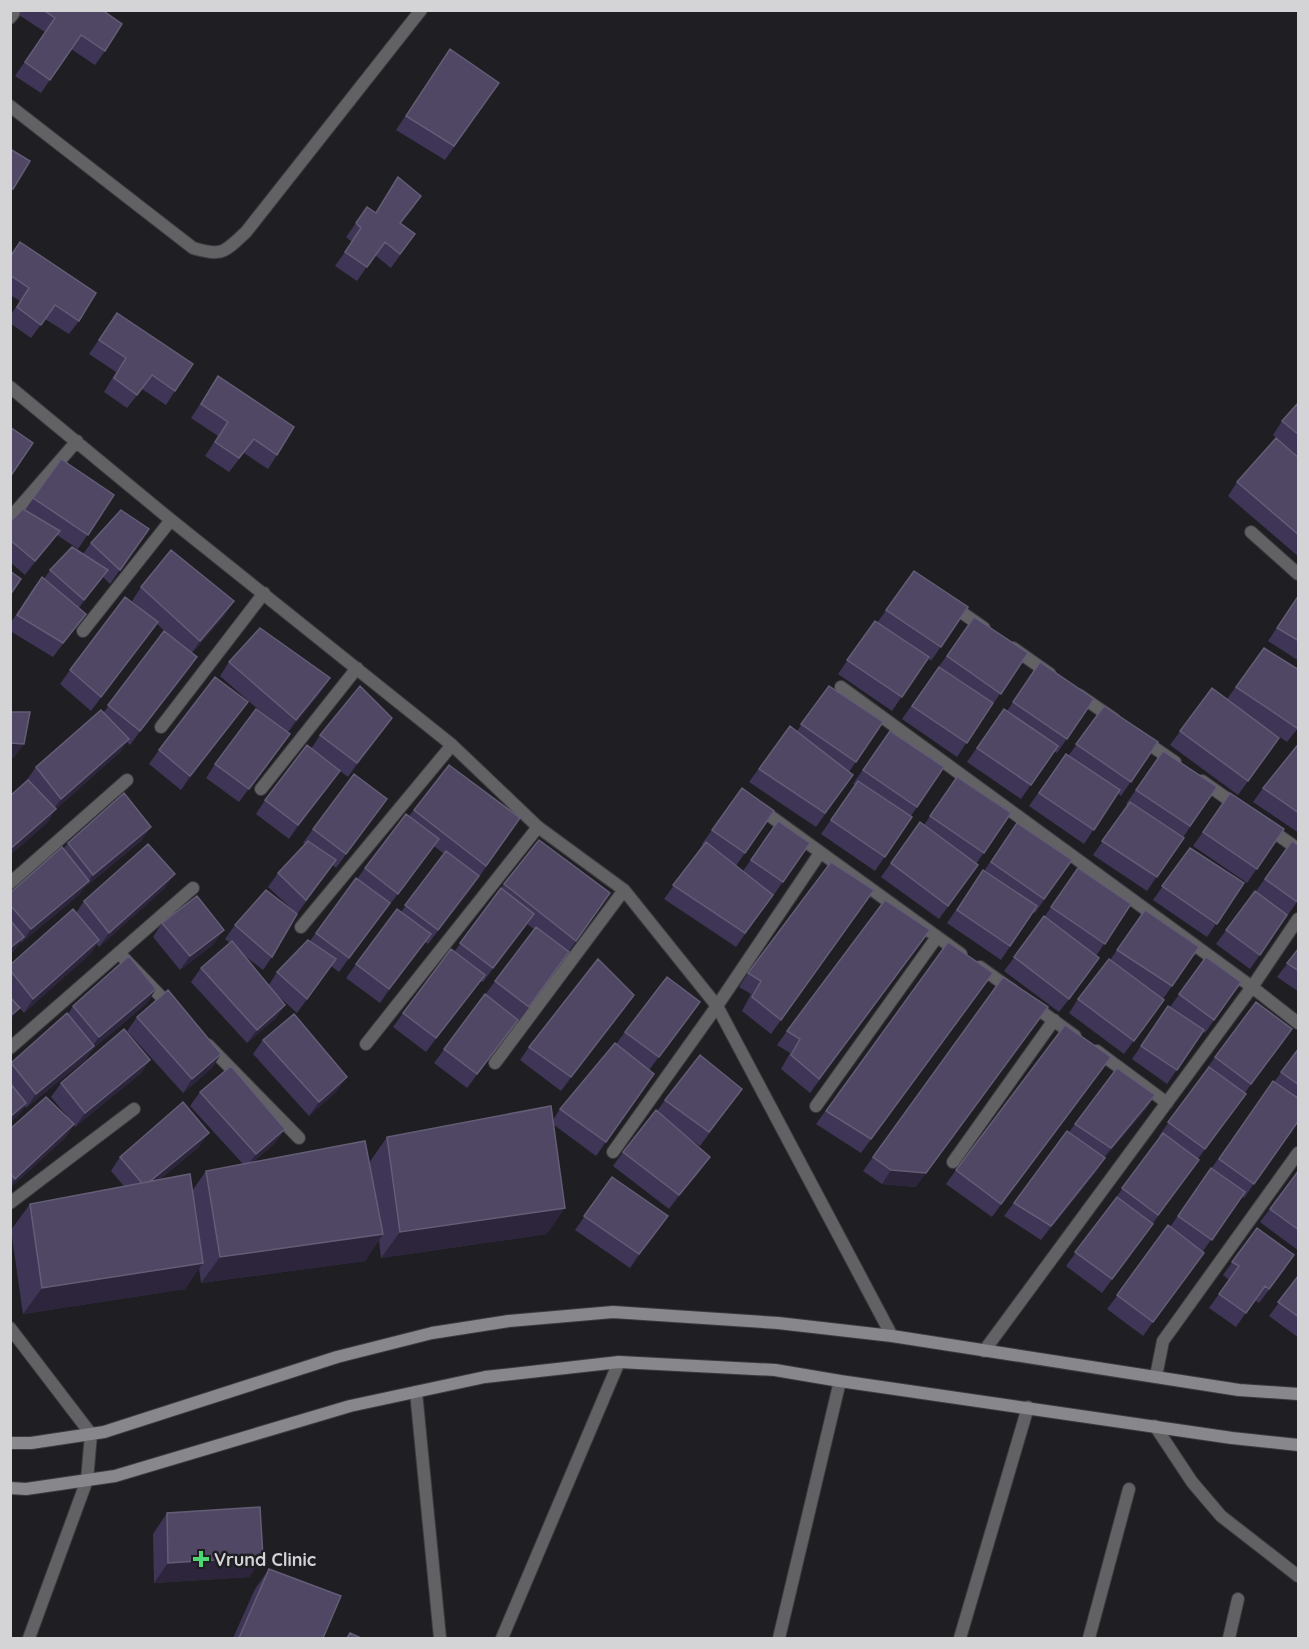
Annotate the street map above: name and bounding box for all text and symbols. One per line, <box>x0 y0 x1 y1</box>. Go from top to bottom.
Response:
place label: Vrund Clinic <box>214 1548 316 1571</box>
marker: Vrund Clinic <box>192 1550 210 1568</box>

